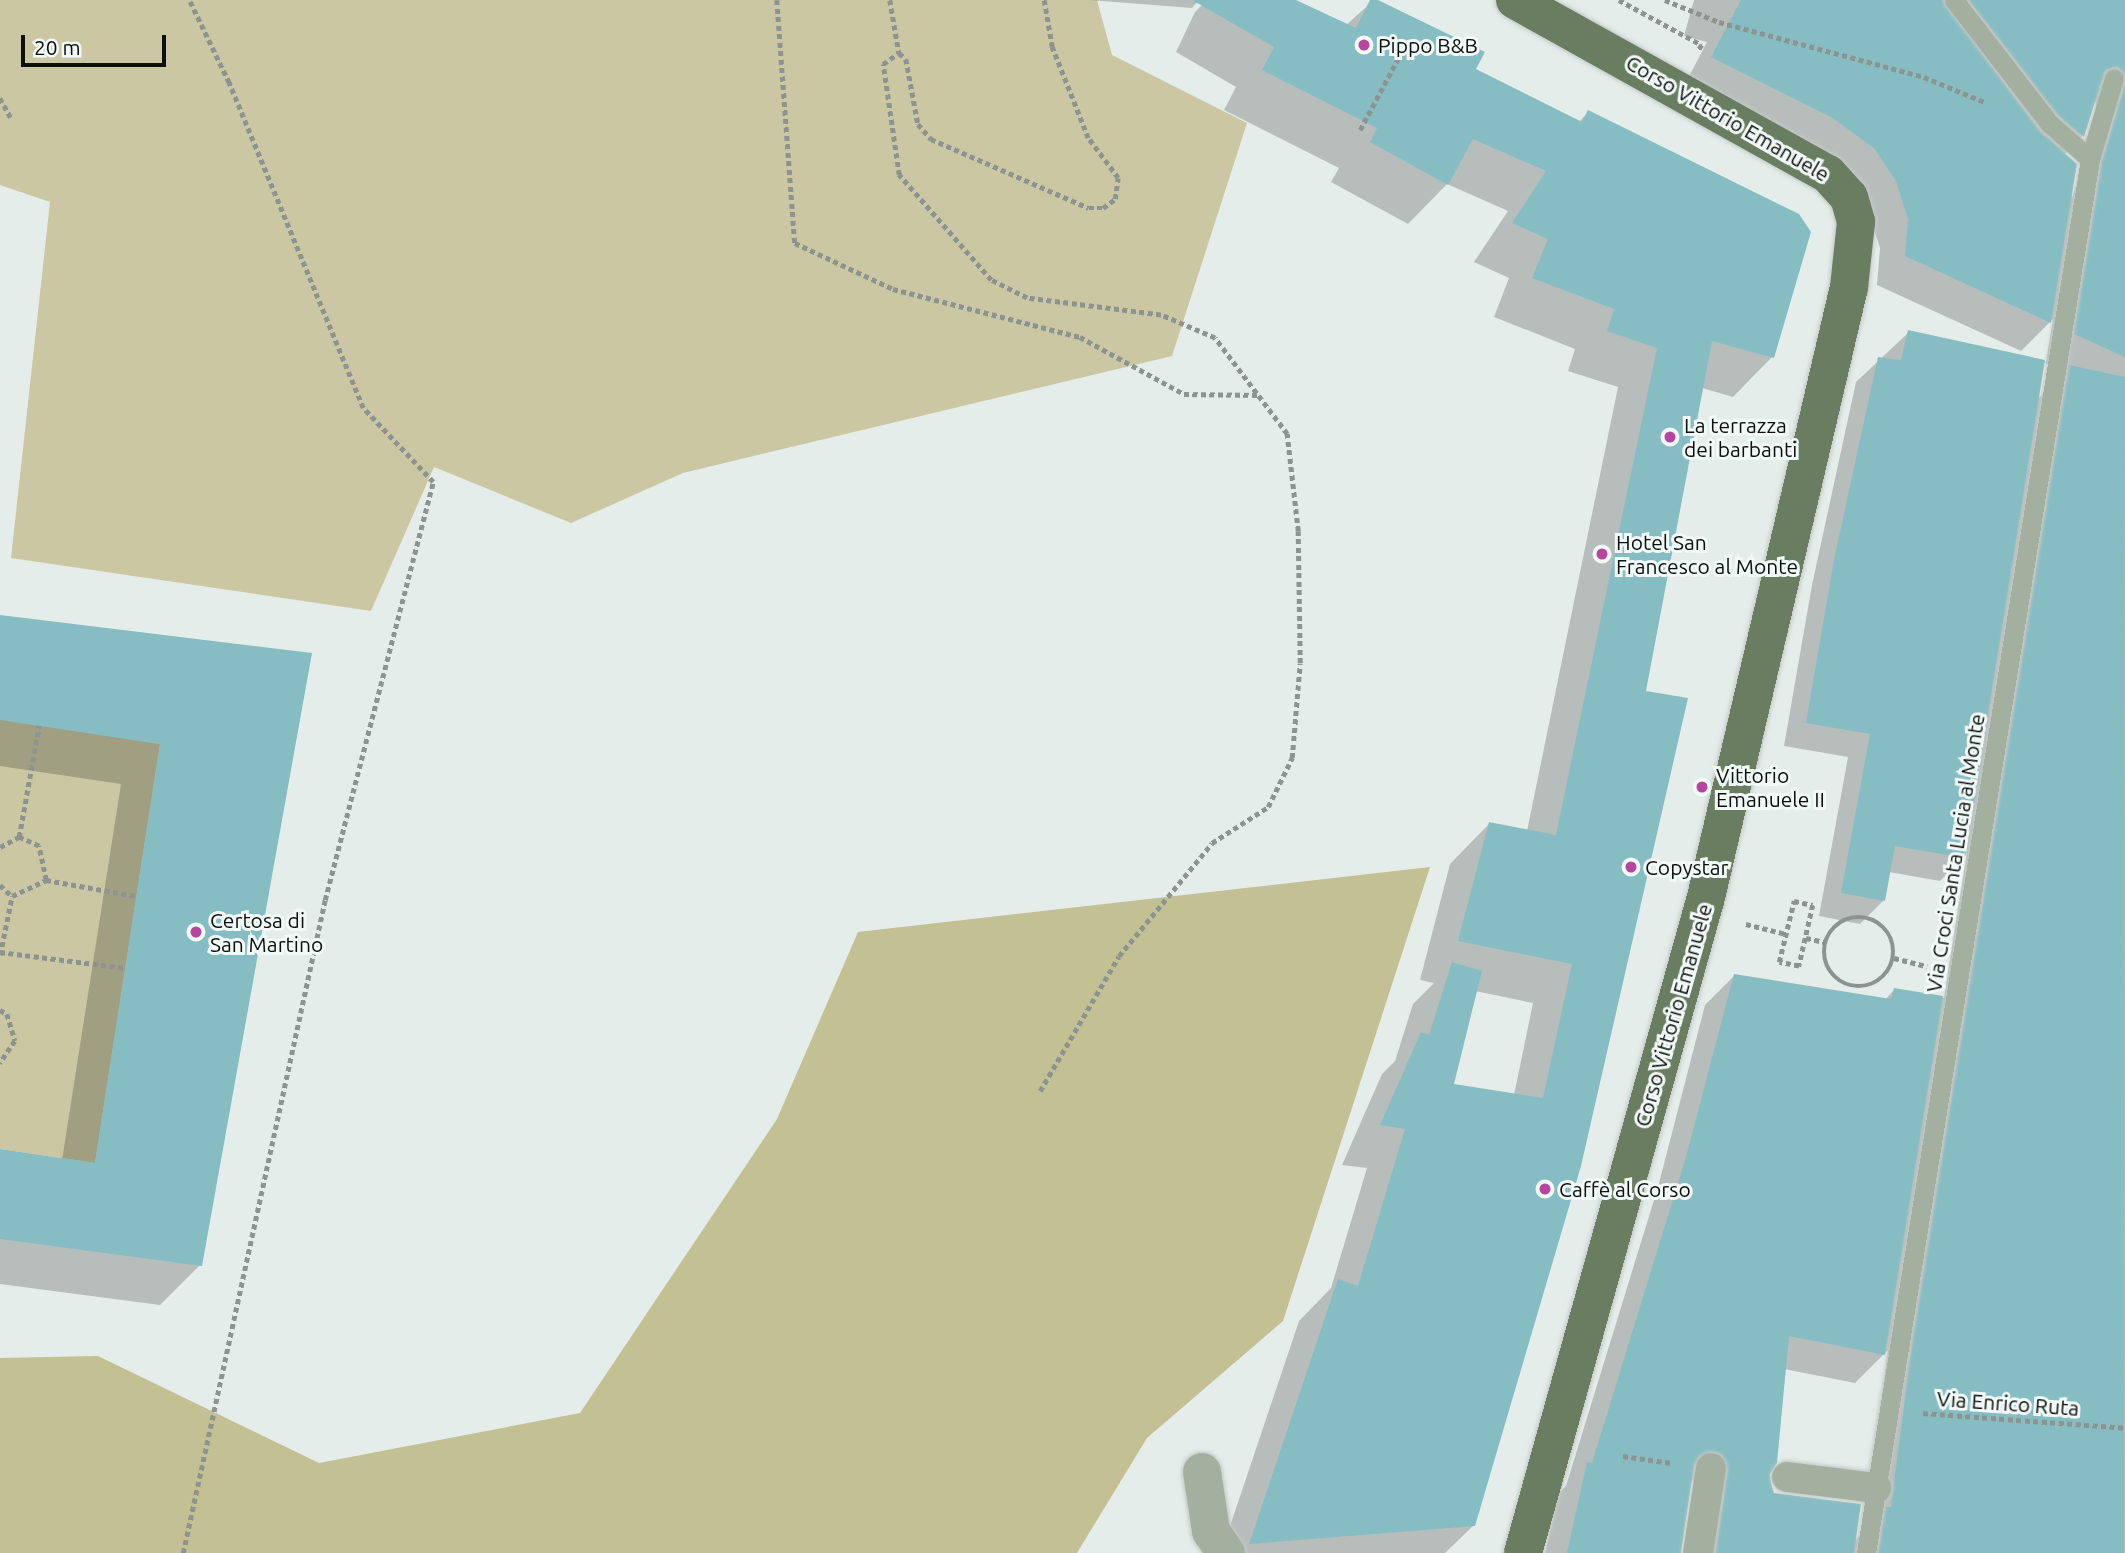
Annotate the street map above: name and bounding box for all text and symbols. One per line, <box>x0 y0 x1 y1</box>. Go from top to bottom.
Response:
scale bar <box>24 21 170 65</box>
place label: Pippo B&B <box>1378 32 1478 58</box>
text: 20 m <box>34 35 81 59</box>
marker: Pippo B&B <box>1356 37 1372 53</box>
street label: Corso Vittorio Emanuele <box>1622 49 1834 187</box>
place label: La terrazza dei barbanti <box>1684 412 1797 462</box>
marker: La terrazza dei barbanti <box>1662 429 1678 445</box>
place label: Hotel San Francesco al Monte <box>1616 529 1798 579</box>
marker: Hotel San Francesco al Monte <box>1594 546 1610 562</box>
street label: Via Croci Santa Lucia al Monte <box>1921 712 1989 994</box>
place label: Vittorio Emanuele II <box>1716 762 1825 812</box>
marker: Vittorio Emanuele II <box>1694 779 1710 795</box>
place label: Copystar <box>1645 854 1729 880</box>
marker: Copystar <box>1623 859 1639 875</box>
street label: Corso Vittorio Emanuele <box>1629 901 1717 1129</box>
place label: Certosa di San Martino <box>210 907 323 957</box>
marker: Certosa di San Martino <box>188 924 204 940</box>
place label: Caffè al Corso <box>1559 1176 1691 1202</box>
marker: Caffè al Corso <box>1537 1181 1553 1197</box>
street label: Via Enrico Ruta <box>1936 1385 2080 1421</box>

